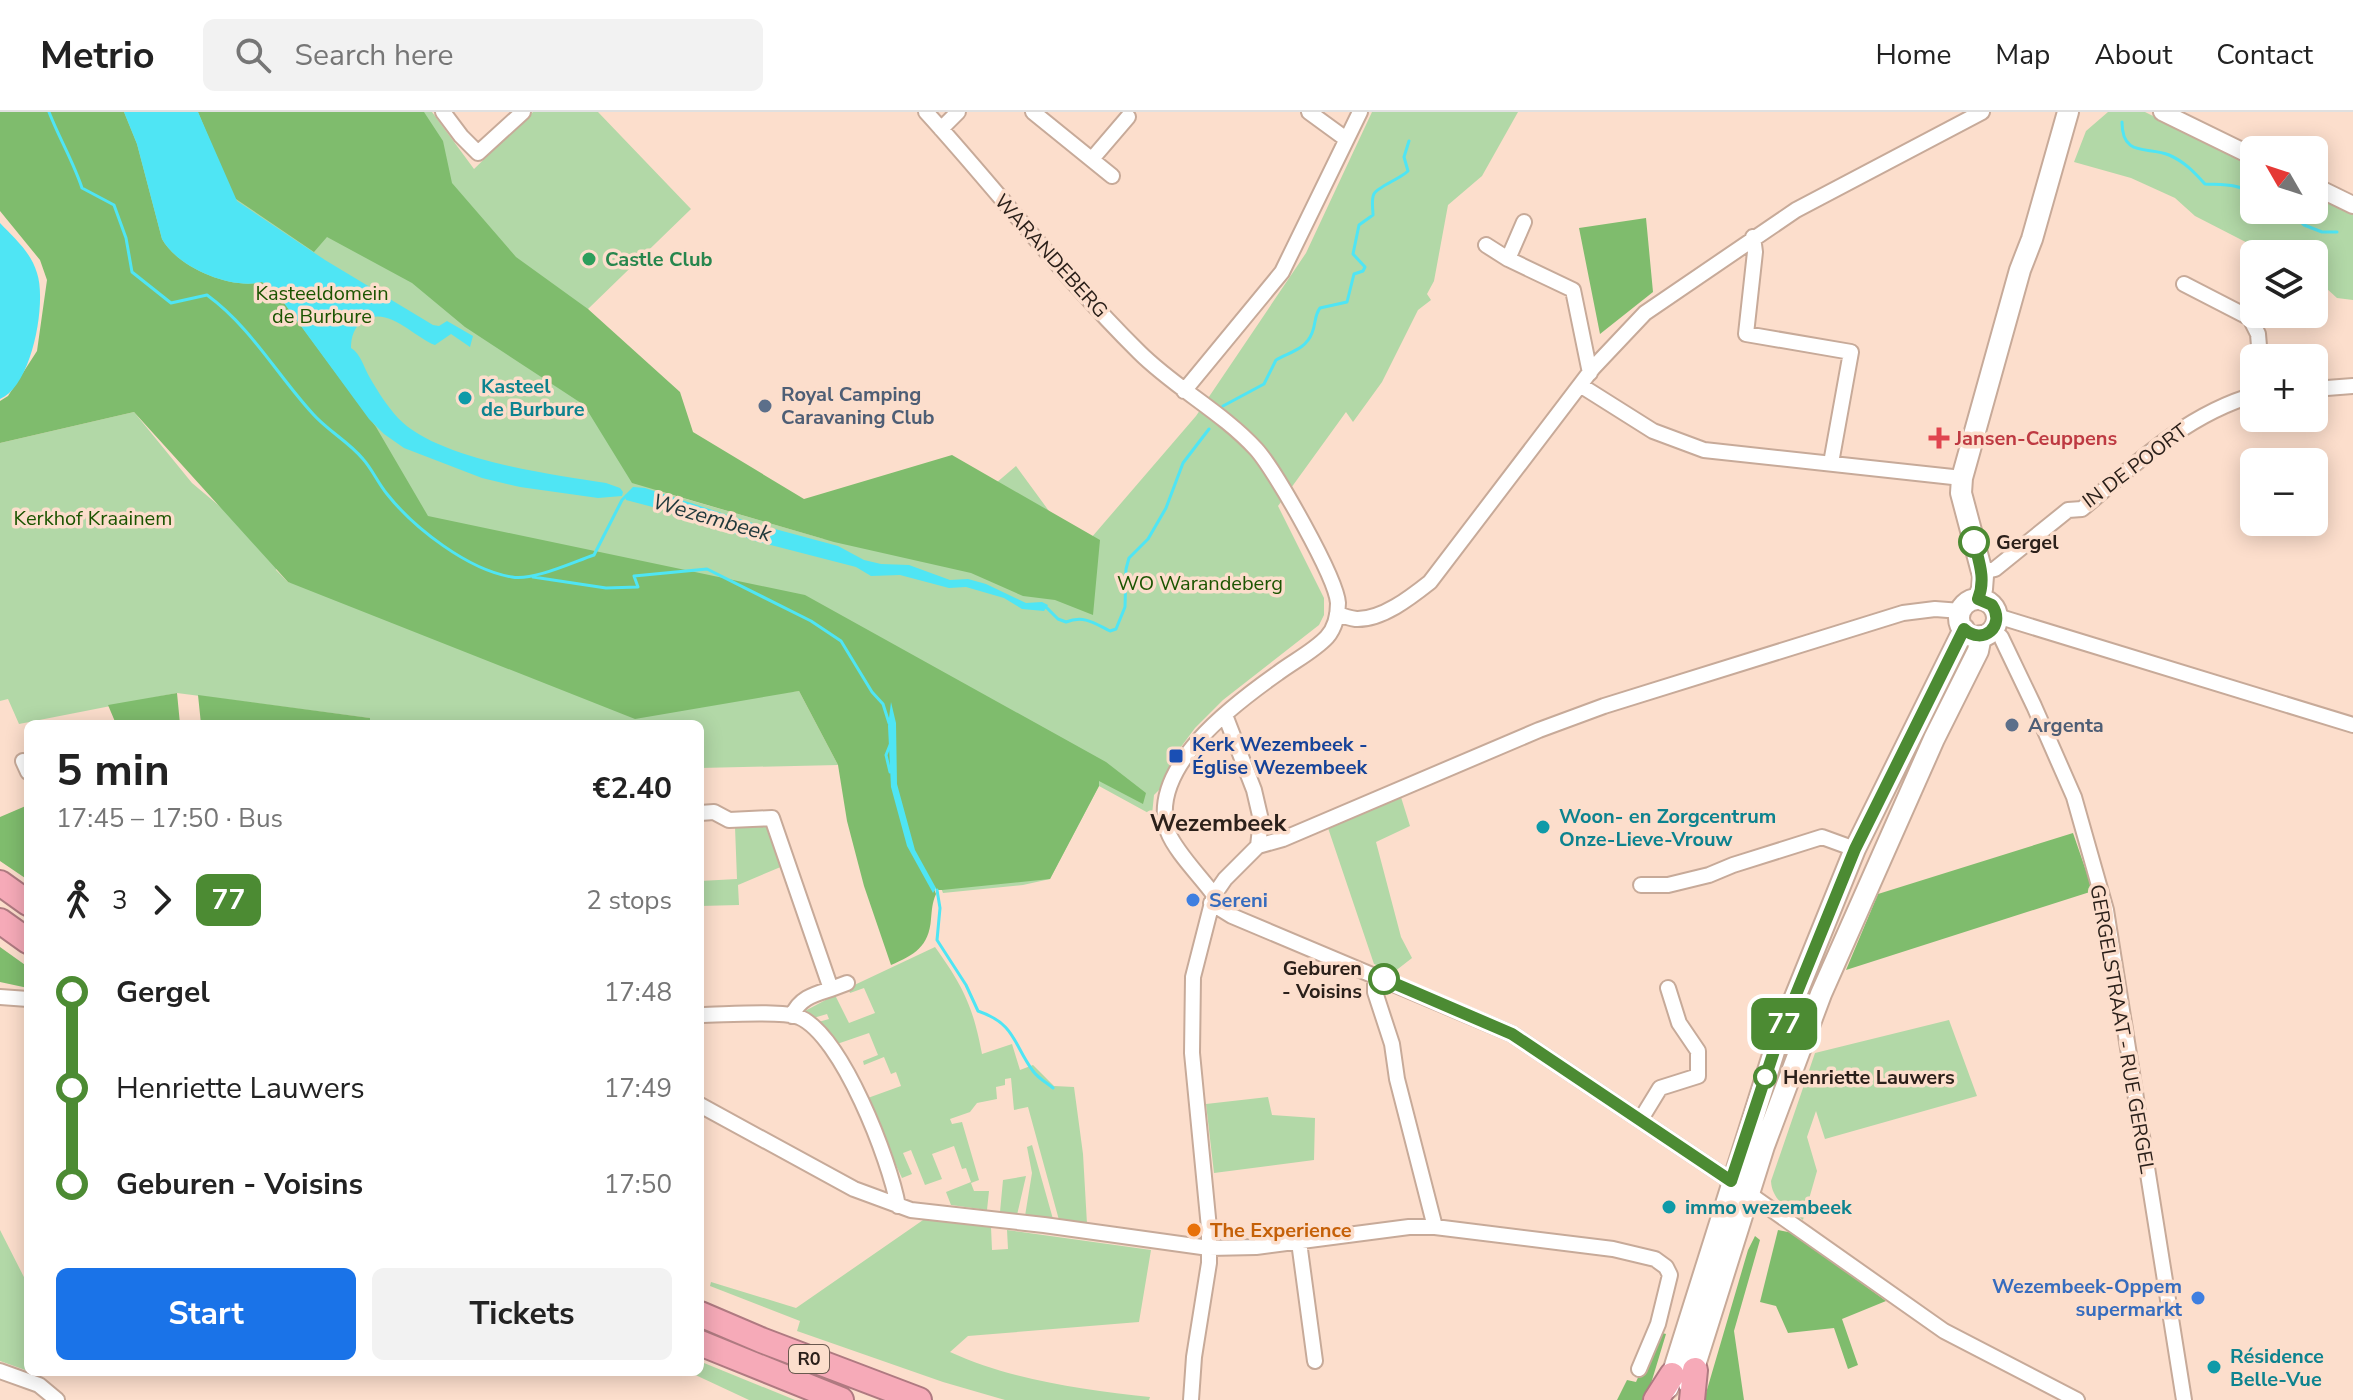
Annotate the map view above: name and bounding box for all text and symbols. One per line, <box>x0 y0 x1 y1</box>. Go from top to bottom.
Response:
search box <box>203 19 763 91</box>
text: Metrio <box>40 30 155 81</box>
icon: search <box>231 33 275 77</box>
text: Search here <box>295 35 454 76</box>
text: Home <box>1876 36 1951 74</box>
text: Map <box>1995 36 2050 74</box>
text: About <box>2094 36 2172 74</box>
text: Contact <box>2216 36 2313 74</box>
north arrow <box>2240 136 2328 224</box>
map controls <box>2240 136 2328 536</box>
street label: WARANDEBERG <box>988 188 1114 324</box>
button: layers <box>2240 240 2328 328</box>
place label: Castle Club <box>605 246 713 273</box>
marker: Castle Club <box>580 250 598 268</box>
park label: Kasteeldomein de Burbure <box>255 280 389 330</box>
button: + <box>2240 344 2328 432</box>
place label: Kasteel de Burbure <box>481 373 585 423</box>
place label: Royal Camping Caravaning Club <box>781 381 935 431</box>
marker: Kasteel de Burbure <box>456 389 474 407</box>
marker: Royal Camping Caravaning Club <box>756 397 774 415</box>
street label: IN DE POORT <box>2077 418 2193 514</box>
place label: Jansen-Ceuppens <box>1954 425 2118 452</box>
marker: Jansen-Ceuppens <box>1930 429 1948 447</box>
button: − <box>2240 448 2328 536</box>
water label: Wezembeek <box>649 487 776 550</box>
park label: Kerkhof Kraainem <box>14 505 172 532</box>
marker: Gergel <box>1959 527 1989 557</box>
place label: Gergel <box>1996 529 2059 556</box>
park label: WO Warandeberg <box>1117 570 1283 597</box>
place label: Argenta <box>2028 712 2104 739</box>
marker: Argenta <box>2003 716 2021 734</box>
place label: Kerk Wezembeek - Église Wezembeek <box>1192 731 1368 781</box>
text: 5 min <box>56 741 170 801</box>
marker: Kerk Wezembeek - Église Wezembeek <box>1167 747 1185 765</box>
text: €2.40 <box>593 768 672 809</box>
text: 17:45 – 17:50 · Bus <box>56 801 283 836</box>
place label: Woon- en Zorgcentrum Onze-Lieve-Vrouw <box>1559 803 1776 853</box>
district label: Wezembeek <box>1150 807 1287 839</box>
marker: Woon- en Zorgcentrum Onze-Lieve-Vrouw <box>1534 818 1552 836</box>
icon: walk <box>56 878 100 922</box>
icon: forward <box>140 878 184 922</box>
text: 77 <box>212 881 245 919</box>
street label: GERGELSTRAAT - RUE GERGEL <box>2083 882 2161 1176</box>
text: 3 <box>112 883 128 918</box>
text: 2 stops <box>586 883 672 918</box>
place label: Sereni <box>1209 887 1268 914</box>
marker: Sereni <box>1184 891 1202 909</box>
place label: Geburen - Voisins <box>1282 955 1362 1005</box>
marker: Geburen - Voisins <box>1369 964 1399 994</box>
text: Gergel <box>116 972 210 1013</box>
text: 17:48 <box>604 975 672 1010</box>
line badge: 77 <box>1748 998 1820 1050</box>
text: 77 <box>1767 1005 1801 1043</box>
place label: Henriette Lauwers <box>1783 1064 1955 1091</box>
marker: Henriette Lauwers <box>1754 1066 1776 1088</box>
text: Henriette Lauwers <box>116 1068 365 1109</box>
text: 17:49 <box>604 1071 672 1106</box>
text: Geburen - Voisins <box>116 1164 363 1205</box>
text: 17:50 <box>604 1167 672 1202</box>
place label: immo wezembeek <box>1685 1194 1853 1221</box>
marker: immo wezembeek <box>1660 1198 1678 1216</box>
place label: The Experience <box>1210 1217 1352 1244</box>
marker: The Experience <box>1185 1221 1203 1239</box>
button: Start <box>56 1268 356 1360</box>
button: Tickets <box>372 1268 672 1360</box>
place label: Wezembeek-Oppem supermarkt <box>1992 1273 2182 1323</box>
marker: Wezembeek-Oppem supermarkt <box>2189 1289 2207 1307</box>
place label: Résidence Belle-Vue <box>2230 1343 2324 1393</box>
road number: R0 <box>789 1345 829 1373</box>
marker: Résidence Belle-Vue <box>2205 1358 2223 1376</box>

